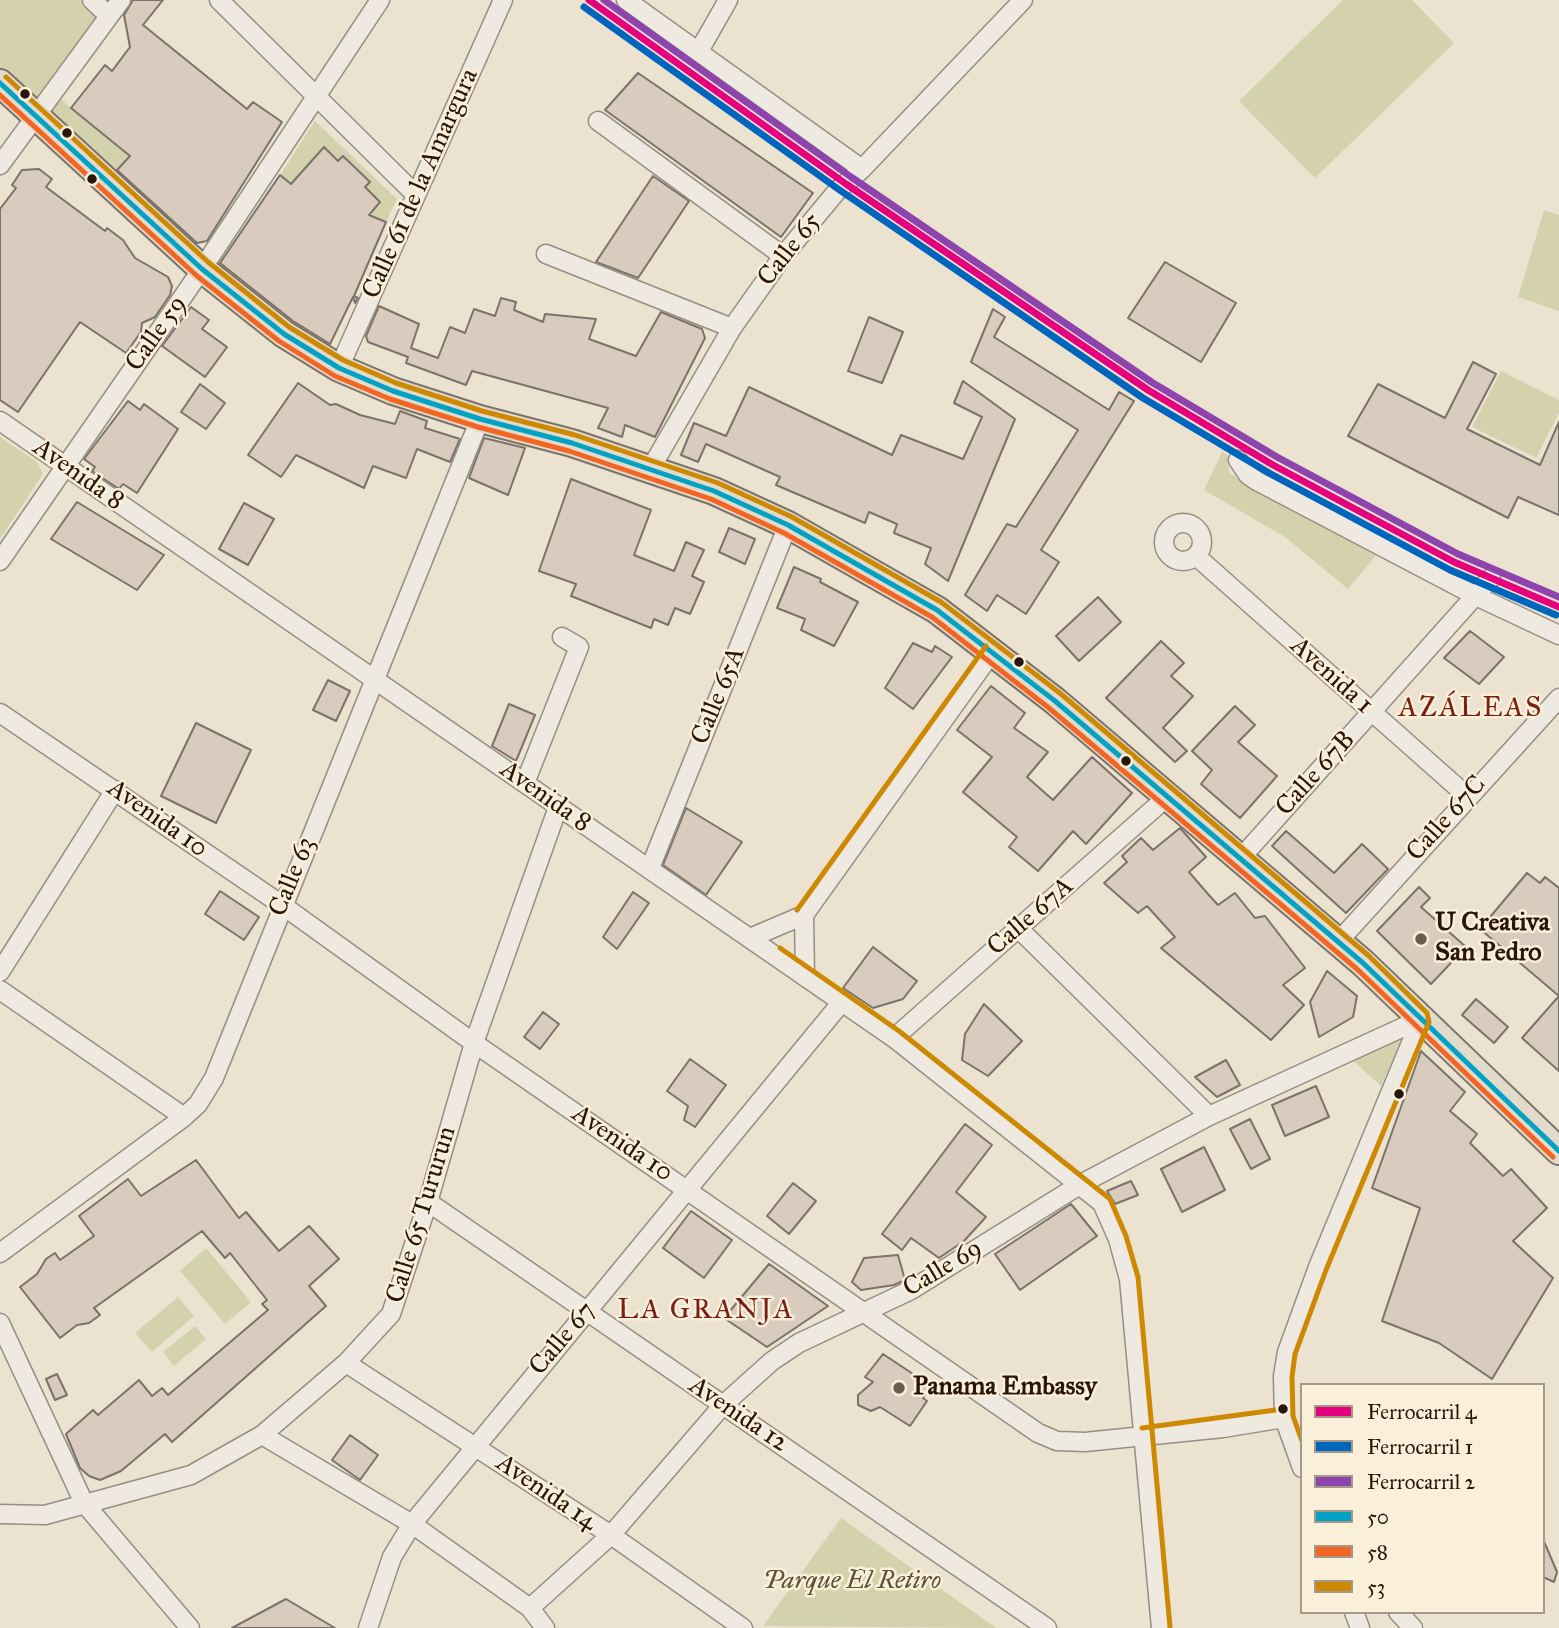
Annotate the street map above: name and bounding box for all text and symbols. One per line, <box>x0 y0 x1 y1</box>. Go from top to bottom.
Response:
street label: Calle 61 de la Amargura <box>356 64 486 304</box>
unlabelled marker <box>18 87 32 101</box>
unlabelled marker <box>60 126 74 140</box>
unlabelled marker <box>85 172 99 186</box>
street label: Calle 65 <box>752 207 828 293</box>
street label: Calle 59 <box>120 290 194 378</box>
street label: Avenida 8 <box>26 432 130 518</box>
street label: Avenida 1 <box>1283 631 1379 721</box>
street label: Calle 65A <box>685 643 753 749</box>
unlabelled marker <box>1012 655 1026 669</box>
district label: AZÁLEAS <box>1399 692 1543 726</box>
street label: Calle 67B <box>1270 725 1362 823</box>
street label: Avenida 8 <box>493 754 597 840</box>
unlabelled marker <box>1119 754 1133 768</box>
street label: Calle 67C <box>1401 770 1493 868</box>
street label: Avenida 10 <box>101 773 213 865</box>
street label: Calle 63 <box>263 833 323 921</box>
street label: Calle 67A <box>982 871 1080 963</box>
place label: U Creativa San Pedro <box>1435 908 1550 970</box>
marker: U Creativa San Pedro <box>1413 931 1429 947</box>
unlabelled marker <box>1392 1087 1406 1101</box>
street label: Avenida 10 <box>565 1099 679 1189</box>
street label: Calle 65 Tururun <box>380 1123 464 1307</box>
street label: Calle 69 <box>898 1233 988 1305</box>
district label: LA GRANJA <box>619 1294 793 1328</box>
street label: Calle 67 <box>523 1296 603 1382</box>
street label: Avenida 12 <box>682 1370 794 1460</box>
place label: Panama Embassy <box>913 1372 1097 1404</box>
marker: Panama Embassy <box>891 1380 907 1396</box>
legend <box>1300 1383 1545 1614</box>
text: Ferrocarril 4 <box>1367 1399 1477 1425</box>
unlabelled marker <box>1276 1402 1290 1416</box>
text: Ferrocarril 1 <box>1367 1434 1473 1460</box>
street label: Avenida 14 <box>490 1448 602 1538</box>
text: Ferrocarril 2 <box>1367 1469 1475 1495</box>
text: 50 <box>1367 1504 1389 1530</box>
text: 58 <box>1367 1539 1388 1565</box>
park label: Parque El Retiro <box>763 1566 941 1598</box>
text: 53 <box>1367 1574 1385 1600</box>

